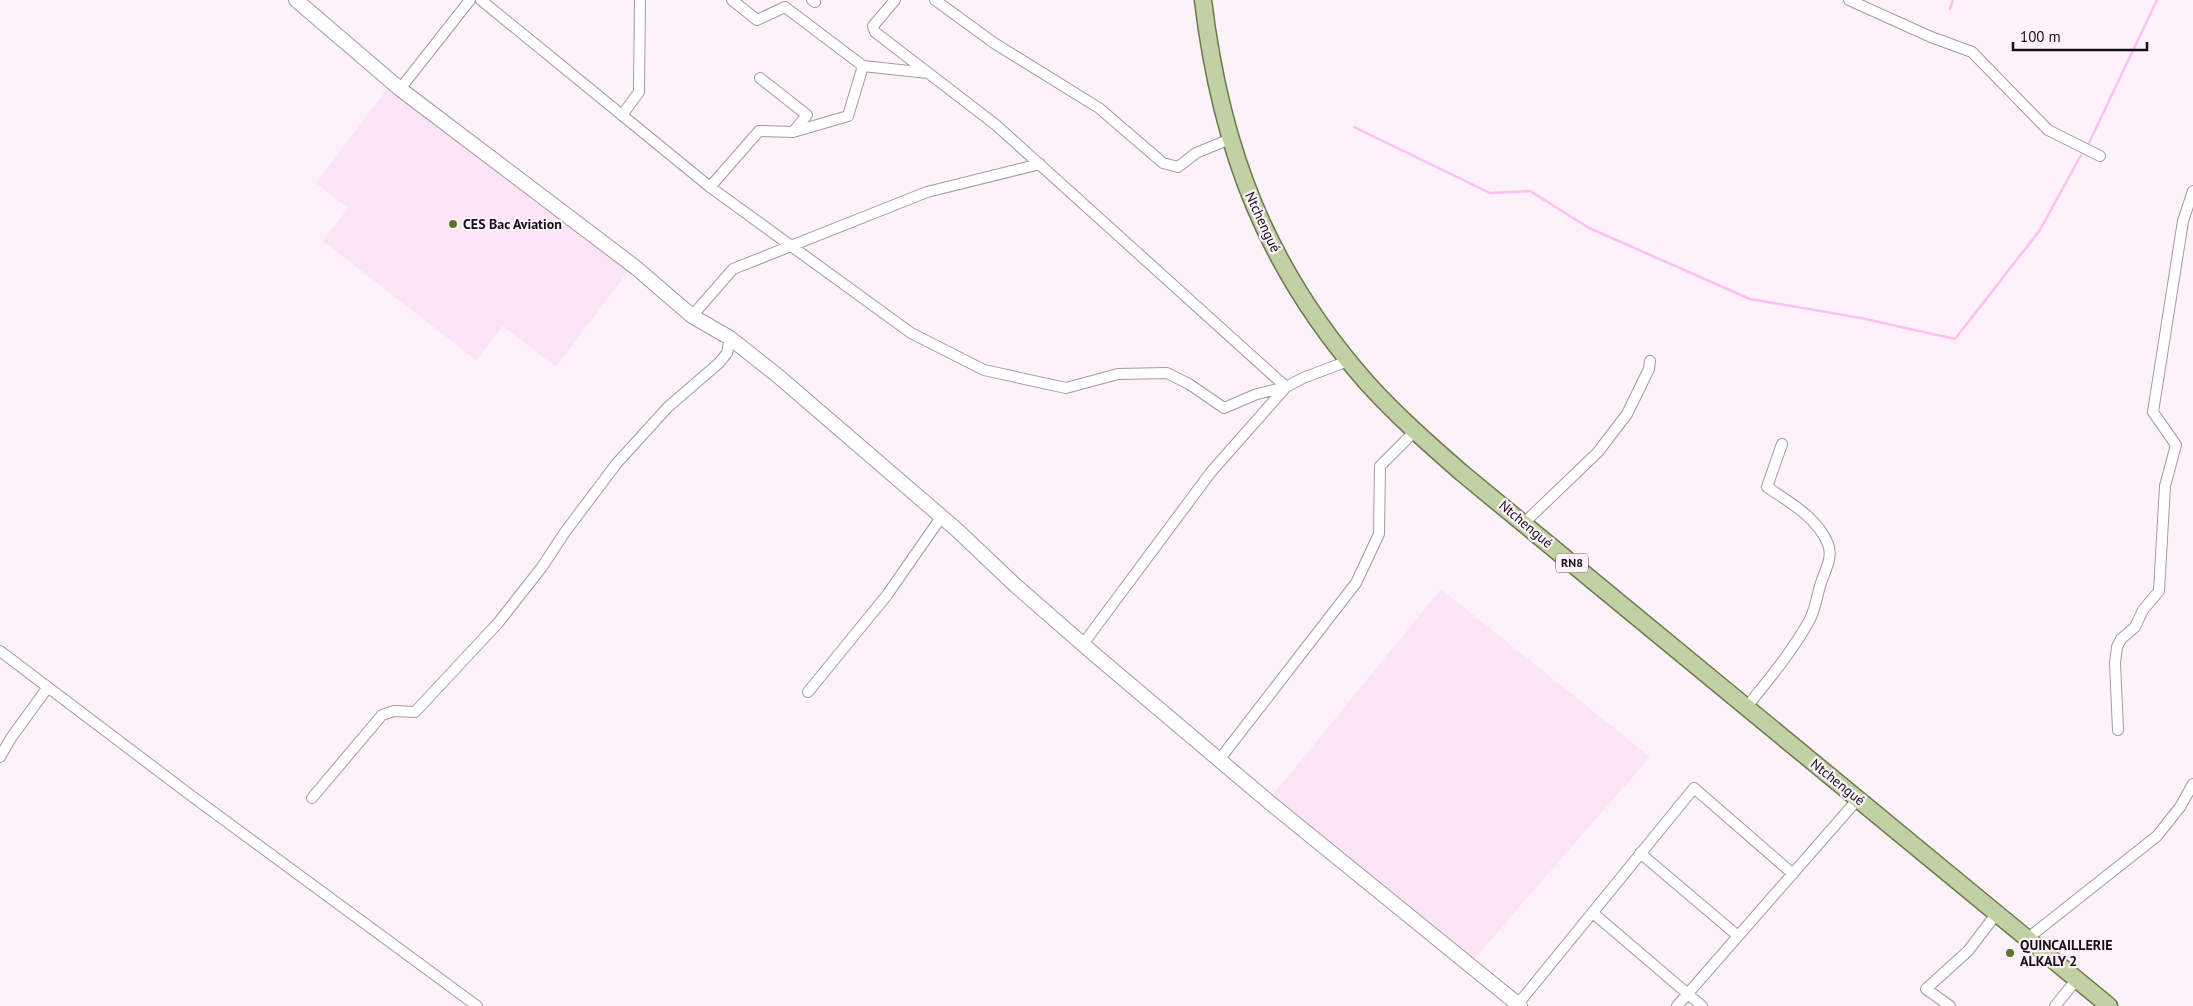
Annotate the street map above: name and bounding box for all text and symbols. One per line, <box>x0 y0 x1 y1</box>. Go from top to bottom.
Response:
scale bar <box>2013 20 2147 52</box>
text: 100 m <box>2020 27 2061 46</box>
street label: Ntchengué <box>1241 189 1285 255</box>
place label: CES Bac Aviation <box>463 215 562 233</box>
marker: CES Bac Aviation <box>447 218 459 230</box>
street label: Ntchengué <box>1495 496 1557 552</box>
road number: RN8 <box>1556 554 1588 572</box>
street label: Ntchengué <box>1807 755 1869 809</box>
place label: QUINCAILLERIE ALKALY 2 <box>2020 936 2112 970</box>
marker: QUINCAILLERIE ALKALY 2 <box>2004 947 2016 959</box>

